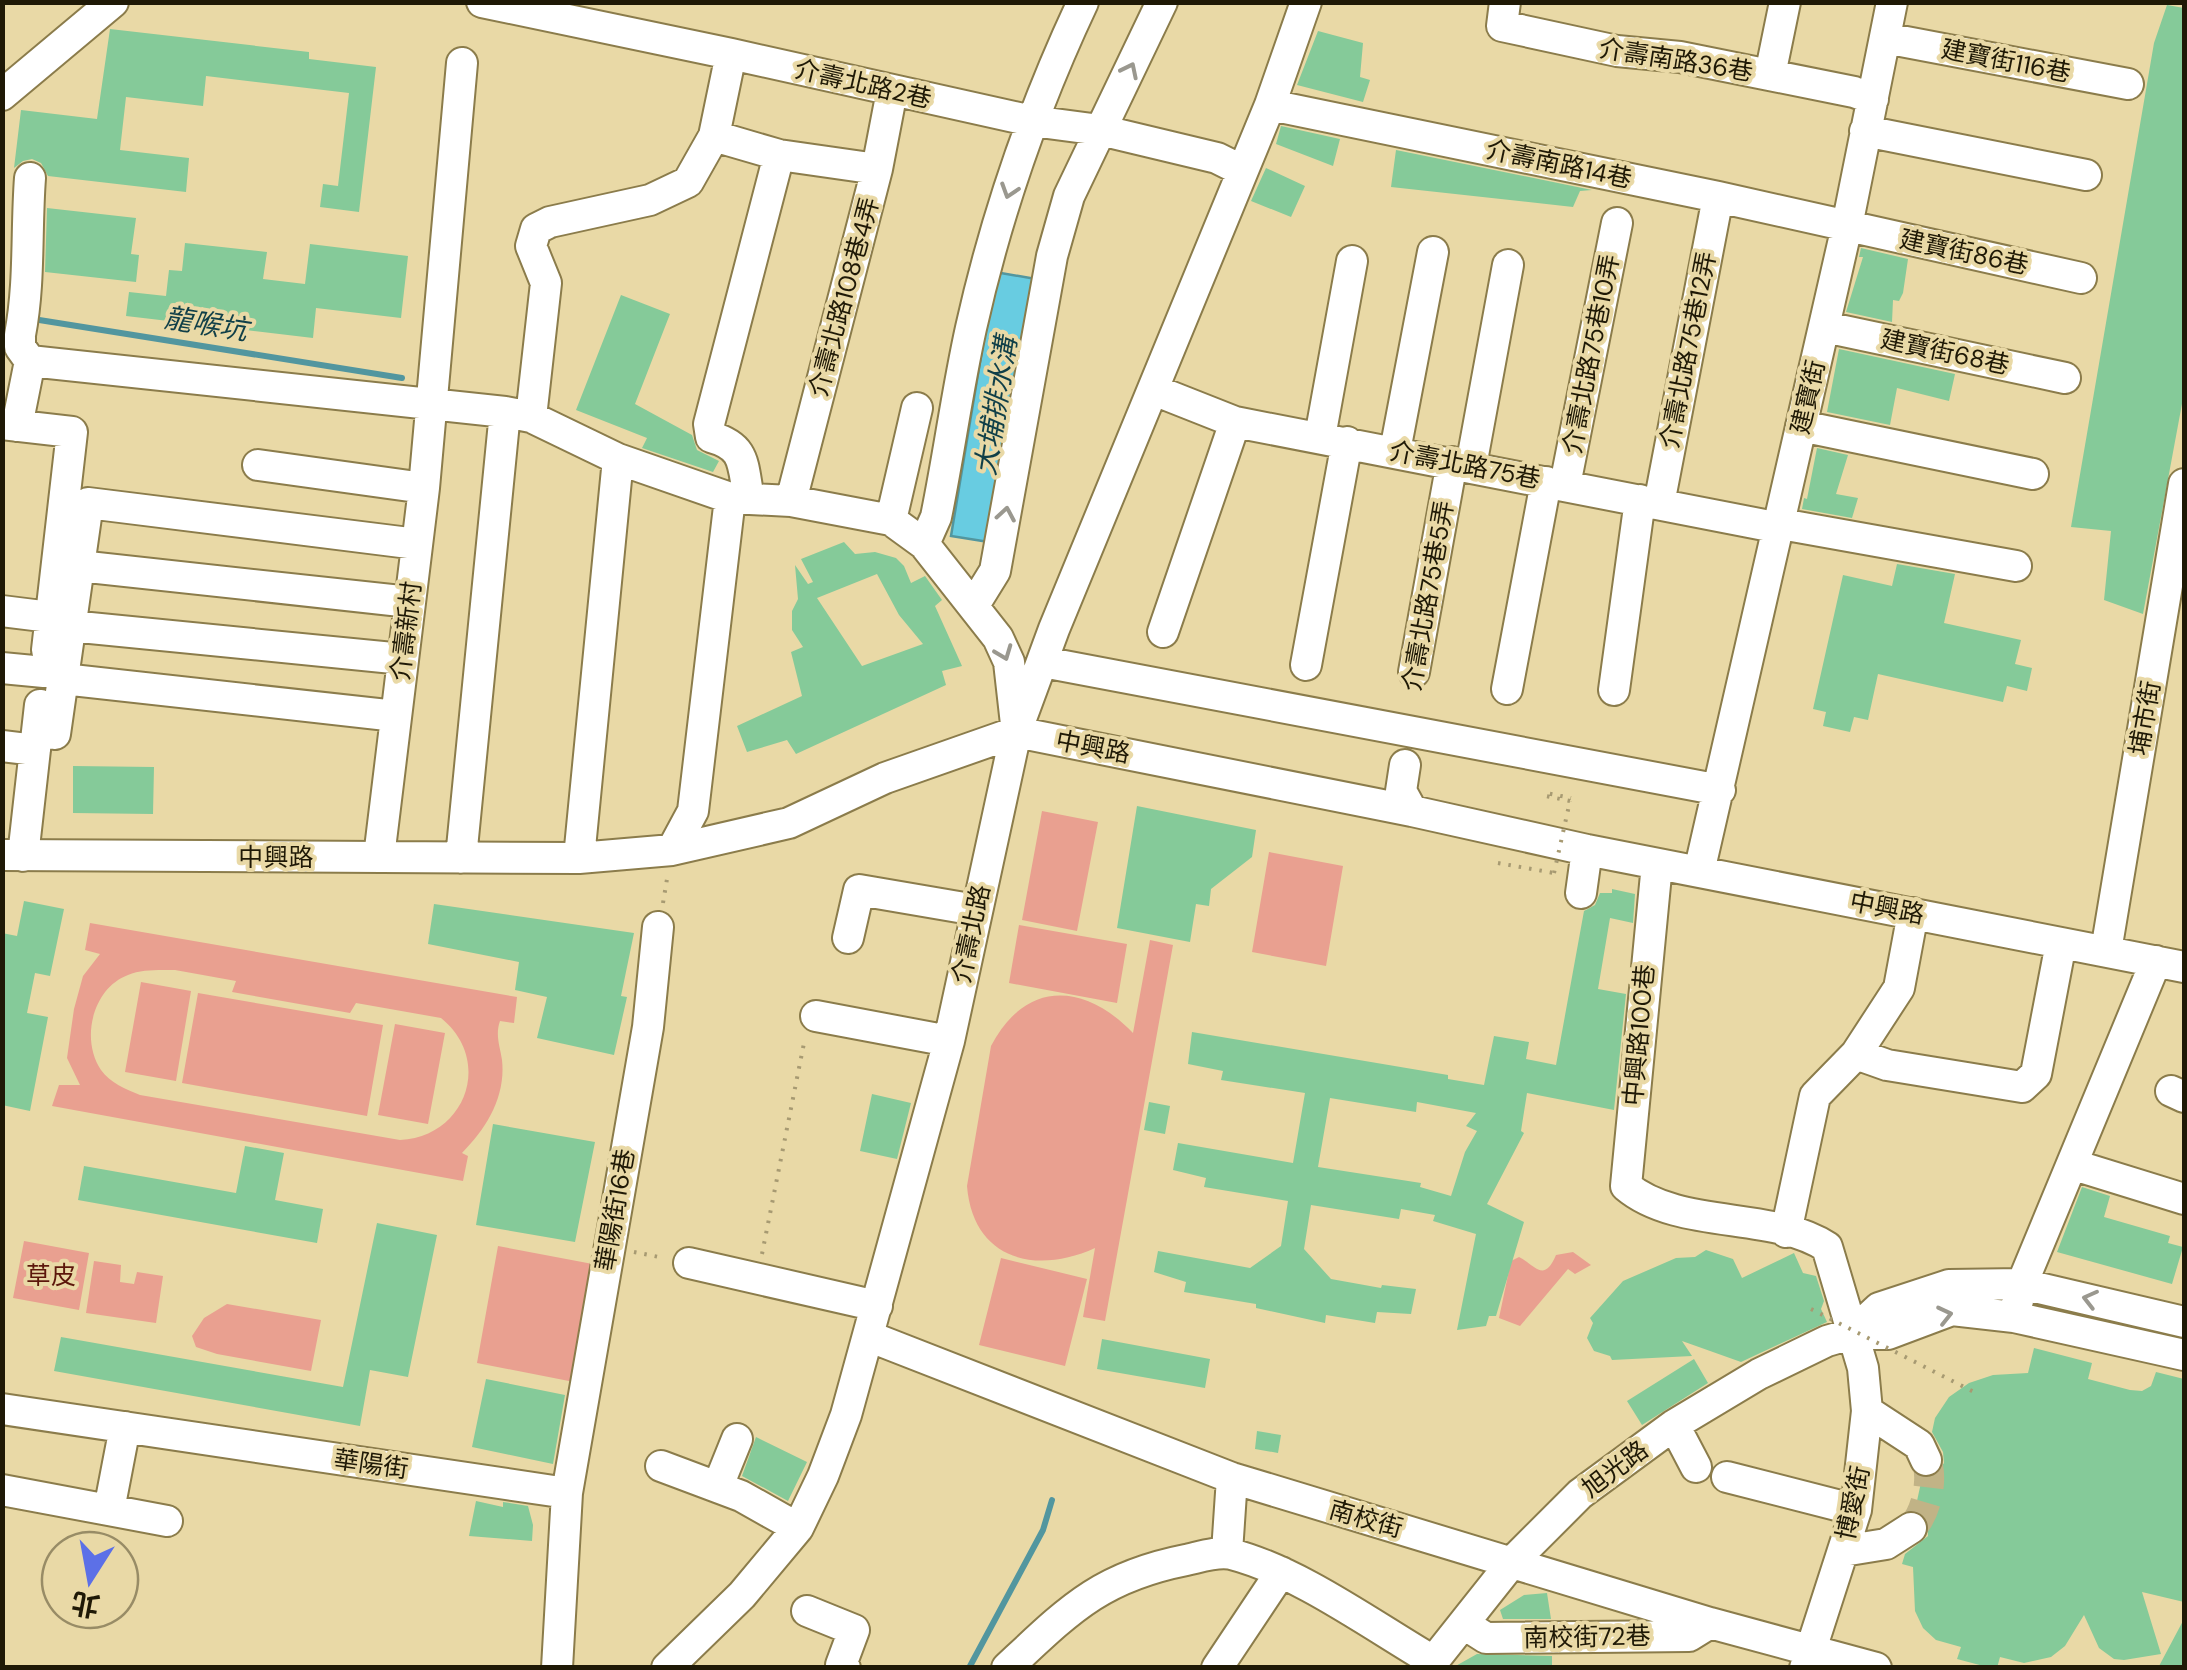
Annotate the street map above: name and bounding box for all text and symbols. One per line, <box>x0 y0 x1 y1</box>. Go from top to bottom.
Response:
street label: 介壽南路36巷 <box>1597 32 1755 88</box>
street label: 建寶街116巷 <box>1938 32 2074 90</box>
street label: 介壽北路2巷 <box>791 52 935 116</box>
one-way arrow <box>1118 62 1138 80</box>
street label: 介壽南路14巷 <box>1483 132 1635 196</box>
one-way arrow <box>1001 182 1021 199</box>
street label: 介壽北路108巷4弄 <box>801 194 887 400</box>
street label: 建寶街86巷 <box>1897 222 2031 282</box>
street label: 介壽北路75巷12弄 <box>1653 249 1723 451</box>
street label: 介壽北路75巷10弄 <box>1555 251 1627 457</box>
water label: 龍喉坑 <box>162 299 254 349</box>
street label: 建寶街68巷 <box>1878 322 2012 382</box>
water label: 大埔排水溝 <box>967 330 1026 478</box>
street label: 建寶街 <box>1783 357 1833 437</box>
street label: 介壽北路75巷 <box>1387 434 1543 496</box>
street label: 介壽北路75巷5弄 <box>1395 498 1461 694</box>
one-way arrow <box>995 506 1016 523</box>
street label: 介壽新村 <box>384 579 428 683</box>
one-way arrow <box>992 644 1012 661</box>
street label: 埔市街 <box>2122 678 2168 758</box>
street label: 中興路 <box>1053 724 1133 770</box>
street label: 中興路 <box>238 841 314 874</box>
street label: 介壽北路 <box>944 882 998 986</box>
street label: 中興路 <box>1847 885 1927 931</box>
street label: 中興路100巷 <box>1616 963 1662 1107</box>
street label: 華陽街16巷 <box>588 1146 642 1274</box>
park label: 草皮 <box>26 1259 76 1292</box>
one-way arrow <box>2082 1290 2099 1311</box>
one-way arrow <box>1936 1306 1953 1327</box>
street label: 旭光路 <box>1575 1433 1655 1505</box>
street label: 華陽街 <box>332 1442 410 1486</box>
street label: 博愛街 <box>1829 1463 1877 1543</box>
street label: 南校街 <box>1325 1493 1407 1545</box>
north arrow <box>40 1530 140 1630</box>
text: 北 <box>68 1583 103 1625</box>
street label: 南校街72巷 <box>1523 1619 1651 1655</box>

